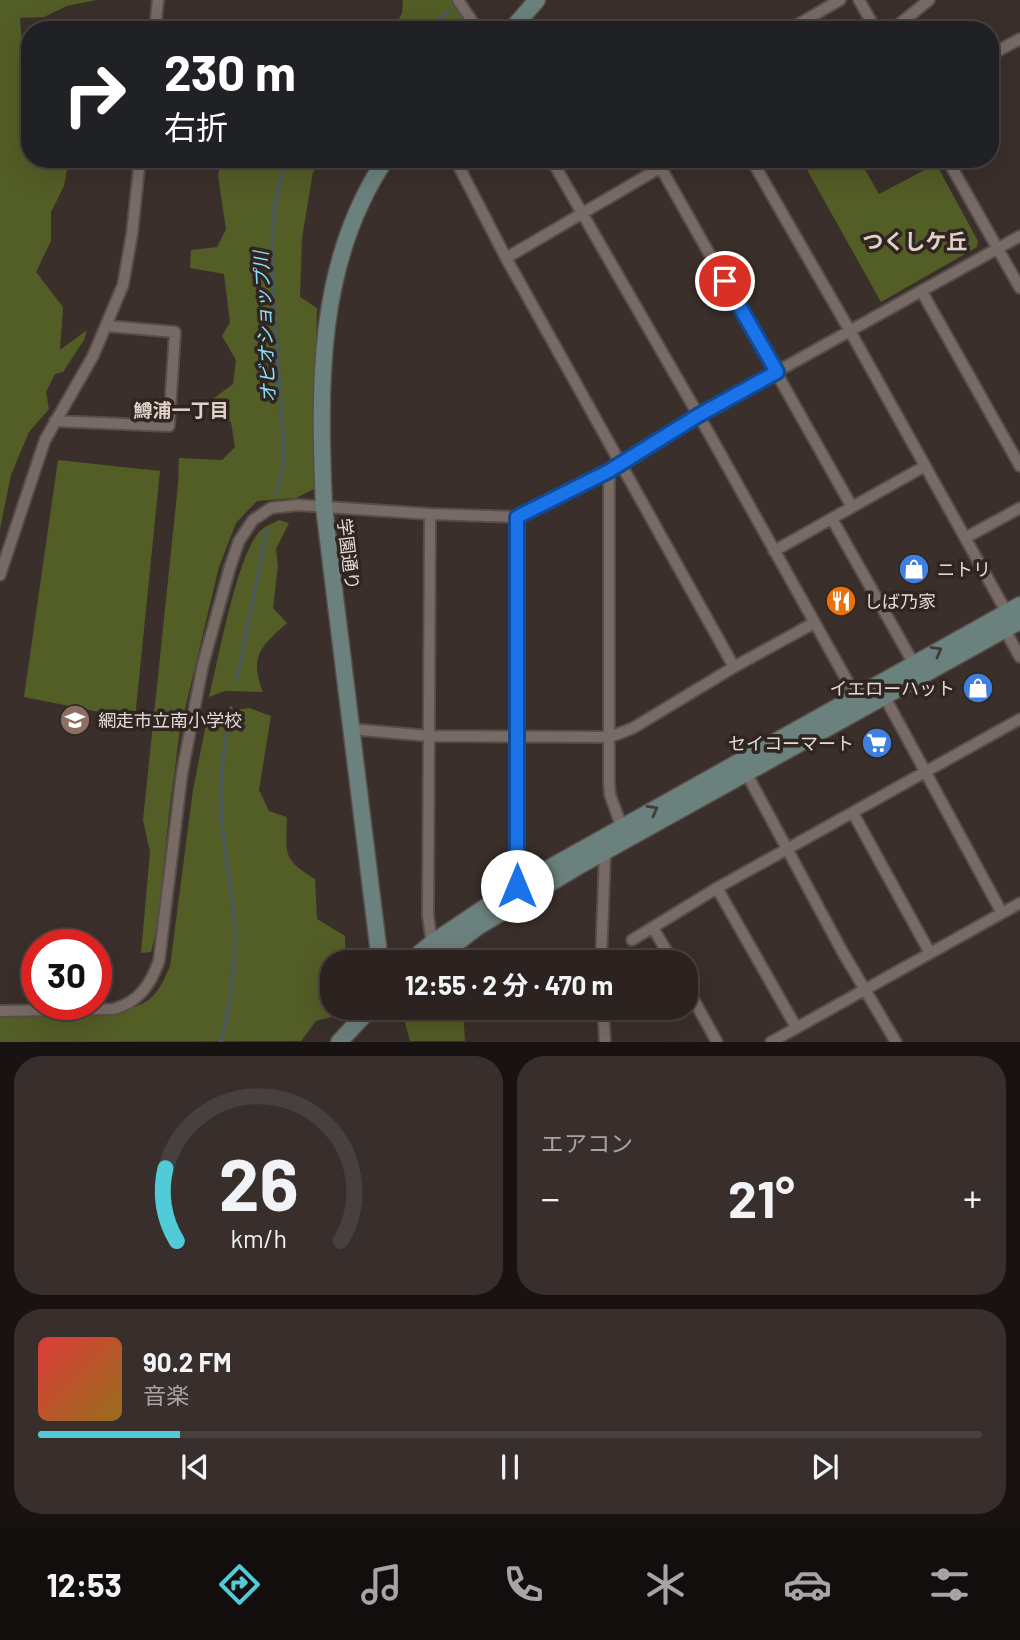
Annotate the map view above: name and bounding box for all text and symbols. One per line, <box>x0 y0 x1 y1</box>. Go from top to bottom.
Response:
text: 230 m <box>164 42 296 101</box>
icon: right <box>49 49 140 140</box>
text: 右折 <box>164 107 228 145</box>
district label: つくしケ丘 <box>863 228 968 253</box>
water label: オビオショップ川 <box>248 249 279 404</box>
pin <box>695 251 755 311</box>
icon: arrive <box>706 262 744 300</box>
district label: 鱒浦一丁目 <box>133 398 229 421</box>
street label: 学園通り <box>334 517 364 591</box>
shop icon: ニトリ <box>897 552 931 586</box>
place label: ニトリ <box>937 558 991 580</box>
restaurant icon: しば乃家 <box>824 584 858 618</box>
place label: しば乃家 <box>864 590 936 612</box>
one-way arrow <box>930 646 942 659</box>
shop icon: イエローハット <box>961 671 995 705</box>
place label: イエローハット <box>830 677 955 699</box>
school or university icon: 網走市立南小学校 <box>58 703 92 737</box>
place label: 網走市立南小学校 <box>98 709 242 731</box>
supermarket icon: セイコーマート <box>860 726 894 760</box>
place label: セイコーマート <box>728 732 854 754</box>
one-way arrow <box>646 805 658 818</box>
position arrow <box>480 849 554 923</box>
speed limit sign: 30 <box>21 929 112 1020</box>
text: 12:55 · 2 分 · 470 m <box>405 969 613 1000</box>
text: エアコン <box>541 1129 633 1157</box>
text: 26 <box>219 1139 298 1227</box>
text: 21° <box>728 1166 795 1228</box>
text: − <box>541 1174 560 1220</box>
text: + <box>963 1174 982 1220</box>
text: km/h <box>230 1223 287 1253</box>
text: 90.2 FM <box>143 1346 232 1377</box>
text: 音楽 <box>143 1381 189 1409</box>
icon: previous <box>176 1448 214 1486</box>
icon: pause <box>491 1448 529 1486</box>
icon: next <box>806 1448 844 1486</box>
icon: directions <box>215 1560 264 1609</box>
icon: music <box>357 1560 406 1609</box>
icon: phone <box>499 1560 548 1609</box>
icon: climate <box>641 1560 690 1609</box>
icon: car <box>783 1560 832 1609</box>
icon: filters <box>925 1560 974 1609</box>
text: 12:53 <box>46 1565 122 1603</box>

